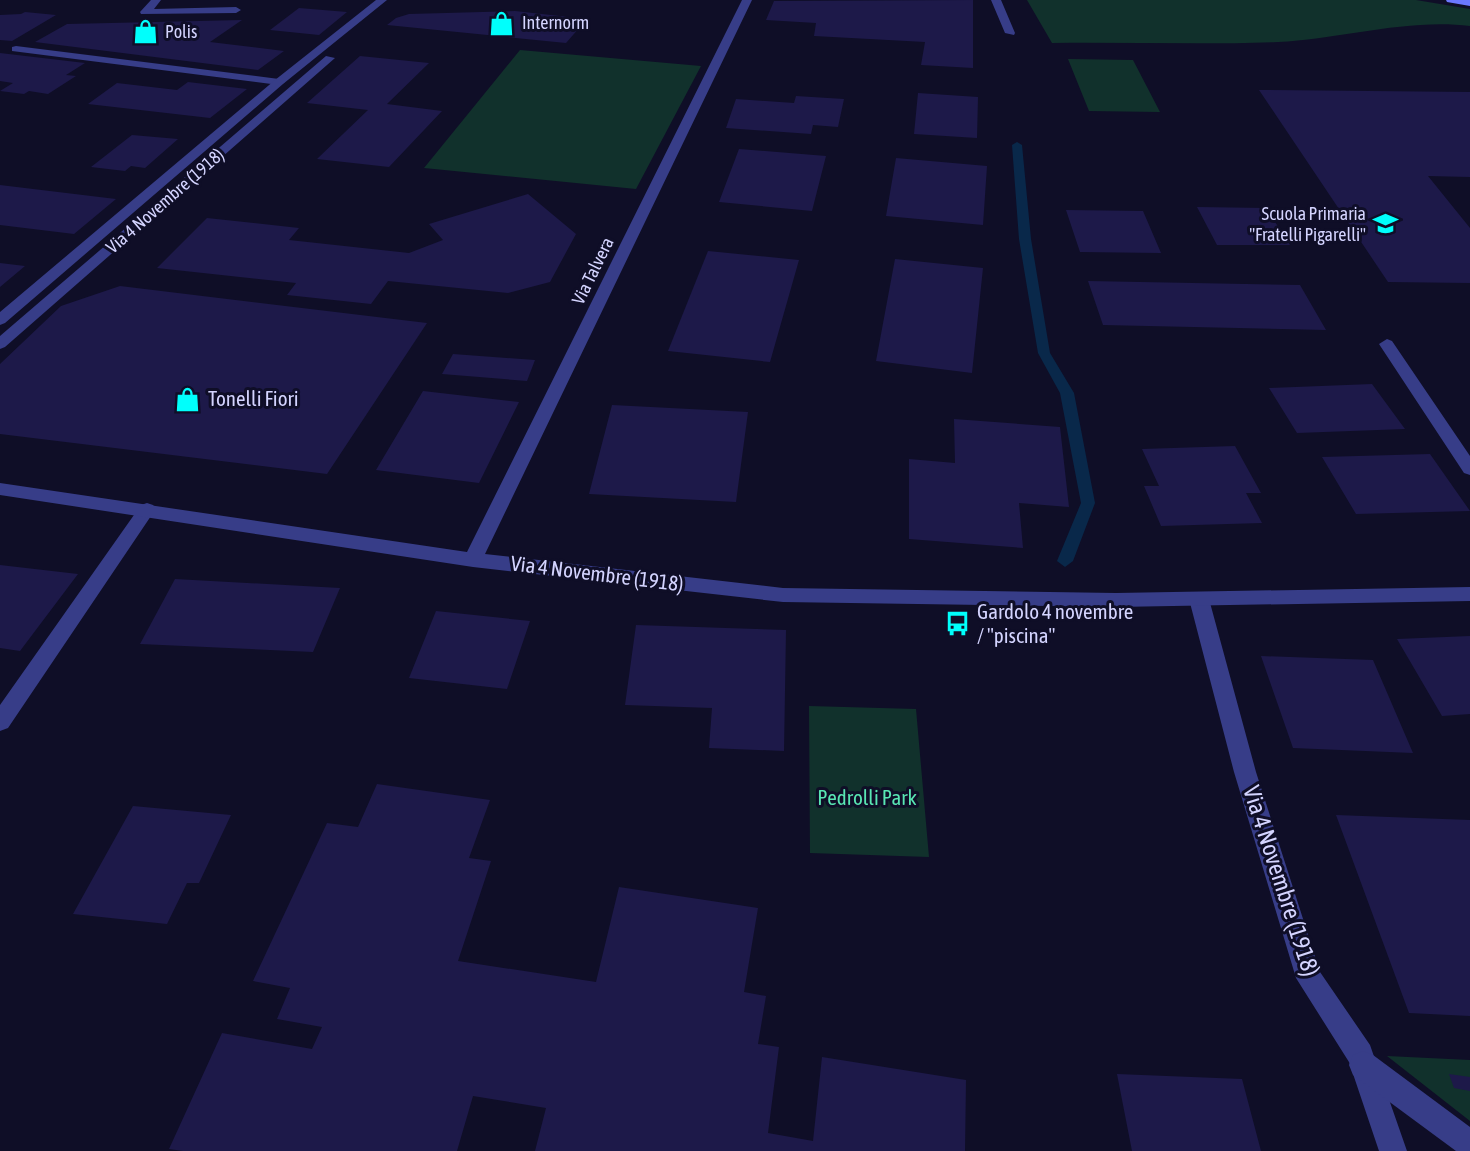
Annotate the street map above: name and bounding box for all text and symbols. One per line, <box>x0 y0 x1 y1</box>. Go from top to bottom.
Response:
shop icon: Internorm <box>488 9 516 37</box>
place label: Internorm <box>522 12 589 33</box>
shop icon: Polis <box>131 18 159 46</box>
place label: Polis <box>165 21 197 42</box>
street label: Via 4 Novembre (1918) <box>102 144 228 257</box>
place label: Scuola Primaria "Fratelli Pigarelli" <box>1249 203 1366 245</box>
school or university icon: Scuola Primaria "Fratelli Pigarelli" <box>1372 210 1400 238</box>
street label: Via Talvera <box>567 234 618 308</box>
shop icon: Tonelli Fiori <box>174 385 202 413</box>
place label: Tonelli Fiori <box>208 386 299 410</box>
street label: Via 4 Novembre (1918) <box>509 551 685 596</box>
place label: Gardolo 4 novembre / "piscina" <box>977 599 1133 647</box>
bus stop icon: Gardolo 4 novembre / "piscina" <box>943 610 971 638</box>
street label: Via 4 Novembre (1918) <box>1238 782 1325 979</box>
park label: Pedrolli Park <box>817 785 917 809</box>

